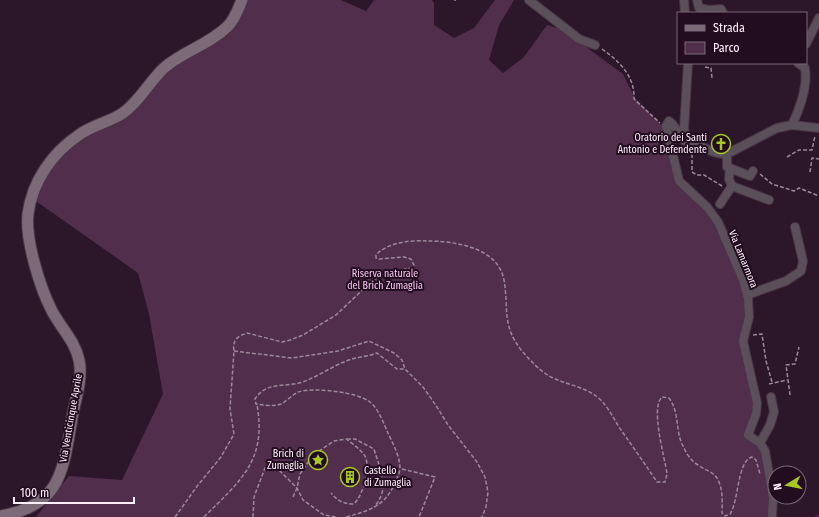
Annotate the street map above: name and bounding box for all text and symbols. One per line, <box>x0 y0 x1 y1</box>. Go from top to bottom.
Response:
legend <box>677 12 807 64</box>
text: Strada <box>713 21 745 35</box>
text: Parco <box>713 41 740 55</box>
place label: Oratorio dei Santi Antonio e Defendente <box>618 132 707 156</box>
church icon: Oratorio dei Santi Antonio e Defendente <box>710 133 732 155</box>
street label: Via Lamarmora <box>726 228 760 290</box>
park label: Riserva naturale del Brich Zumaglia <box>347 268 423 292</box>
street label: Via Venticinque Aprile <box>57 373 85 463</box>
place label: Brich di Zumaglia <box>267 448 304 472</box>
place icon: Brich di Zumaglia <box>307 449 329 471</box>
place label: Castello di Zumaglia <box>364 465 411 489</box>
north arrow <box>767 465 807 505</box>
building icon: Castello di Zumaglia <box>339 466 361 488</box>
scale bar <box>14 479 134 505</box>
text: N <box>771 482 785 491</box>
text: 100 m <box>20 486 49 500</box>

